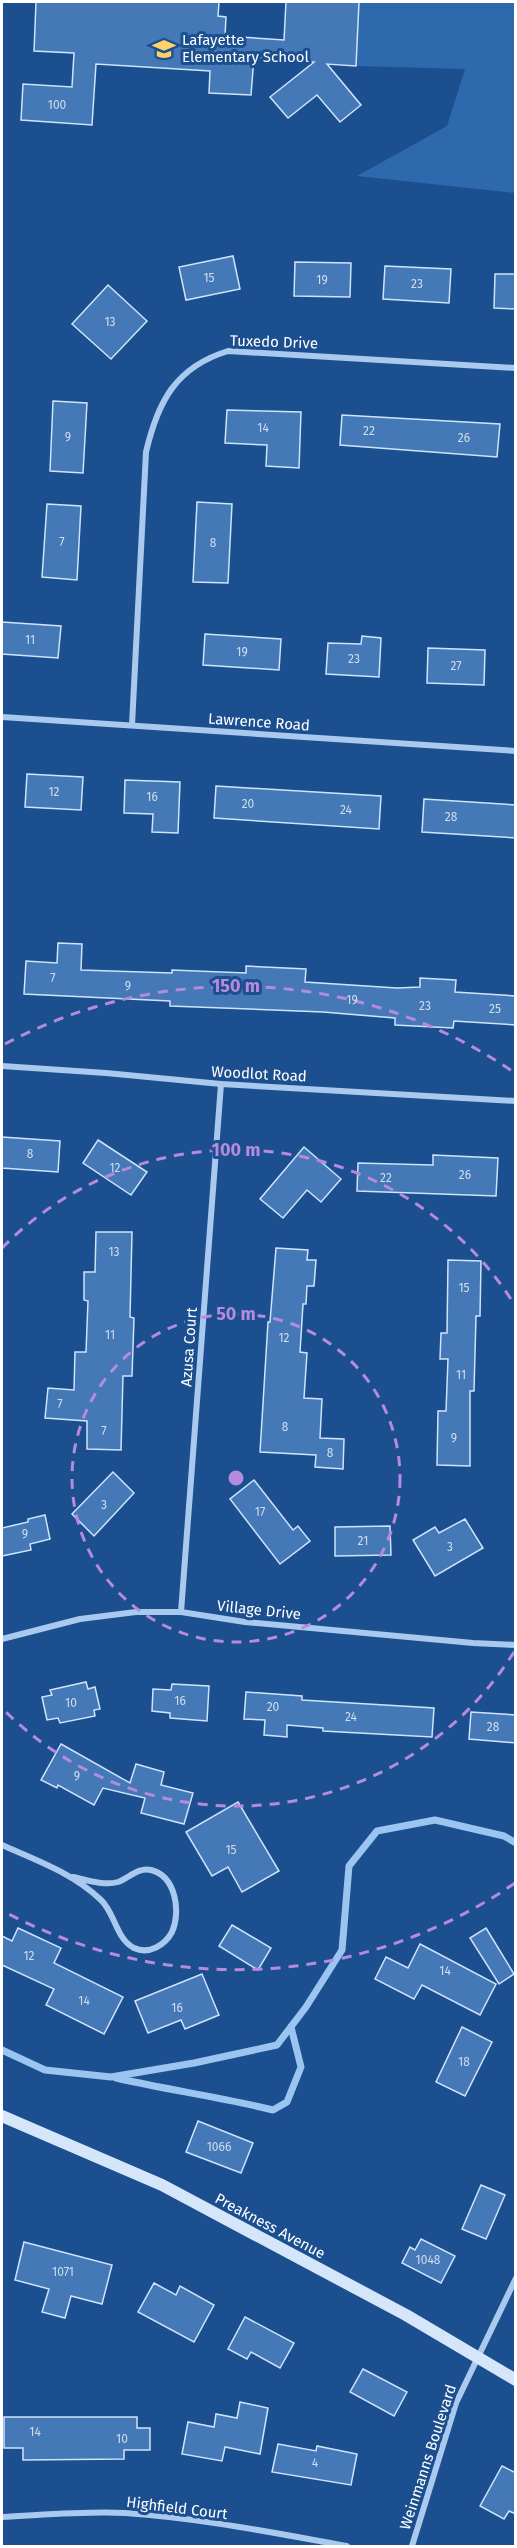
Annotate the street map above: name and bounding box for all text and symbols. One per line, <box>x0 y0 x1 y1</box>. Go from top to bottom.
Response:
place label: Lafayette Elementary School <box>182 31 310 66</box>
school or university icon: Lafayette Elementary School <box>151 36 177 62</box>
house number: 100 <box>48 98 67 112</box>
house number: 15 <box>203 271 215 285</box>
house number: 19 <box>316 273 328 287</box>
house number: 23 <box>411 277 423 291</box>
house number: 13 <box>104 315 116 329</box>
street label: Tuxedo Drive <box>230 331 318 353</box>
house number: 14 <box>257 421 269 435</box>
house number: 22 <box>363 424 375 438</box>
house number: 9 <box>65 430 71 444</box>
house number: 26 <box>458 431 470 445</box>
house number: 7 <box>59 535 65 549</box>
house number: 8 <box>210 536 217 550</box>
house number: 11 <box>25 633 35 647</box>
house number: 19 <box>236 645 248 659</box>
house number: 23 <box>348 652 360 666</box>
house number: 27 <box>450 659 462 673</box>
street label: Lawrence Road <box>207 709 311 735</box>
house number: 12 <box>48 785 60 799</box>
house number: 16 <box>146 790 158 804</box>
house number: 20 <box>242 797 255 811</box>
house number: 24 <box>340 803 353 817</box>
house number: 28 <box>445 810 458 824</box>
house number: 7 <box>50 971 56 985</box>
text: 150 m <box>212 975 260 997</box>
house number: 9 <box>125 979 131 993</box>
house number: 19 <box>346 993 358 1007</box>
house number: 23 <box>419 999 431 1013</box>
house number: 25 <box>489 1002 501 1016</box>
street label: Woodlot Road <box>211 1063 307 1085</box>
text: 100 m <box>212 1139 260 1161</box>
house number: 8 <box>27 1147 34 1161</box>
house number: 12 <box>109 1161 121 1175</box>
house number: 26 <box>459 1168 471 1182</box>
house number: 22 <box>380 1171 392 1185</box>
house number: 13 <box>108 1245 120 1259</box>
house number: 15 <box>458 1281 470 1295</box>
text: 50 m <box>216 1303 256 1325</box>
street label: Azusa Court <box>177 1306 201 1387</box>
house number: 11 <box>105 1328 115 1342</box>
house number: 12 <box>278 1331 290 1345</box>
house number: 11 <box>456 1368 466 1382</box>
house number: 7 <box>57 1397 63 1411</box>
house number: 8 <box>282 1420 289 1434</box>
house number: 7 <box>101 1424 107 1438</box>
house number: 9 <box>451 1431 457 1445</box>
house number: 8 <box>327 1446 334 1460</box>
centre of rings <box>226 1468 246 1488</box>
house number: 3 <box>101 1498 107 1512</box>
house number: 17 <box>255 1505 265 1519</box>
house number: 9 <box>22 1527 28 1541</box>
house number: 21 <box>358 1534 368 1548</box>
house number: 3 <box>447 1540 453 1554</box>
street label: Village Drive <box>216 1597 302 1623</box>
house number: 16 <box>174 1694 186 1708</box>
house number: 10 <box>65 1696 77 1710</box>
house number: 20 <box>267 1700 280 1714</box>
house number: 24 <box>345 1710 358 1724</box>
house number: 28 <box>487 1720 500 1734</box>
house number: 9 <box>74 1769 80 1783</box>
house number: 15 <box>225 1843 237 1857</box>
house number: 12 <box>23 1949 35 1963</box>
house number: 14 <box>439 1964 451 1978</box>
house number: 14 <box>78 1994 90 2008</box>
house number: 16 <box>171 2001 183 2015</box>
house number: 18 <box>458 2055 470 2069</box>
house number: 1066 <box>207 2140 231 2154</box>
street label: Preakness Avenue <box>212 2189 328 2263</box>
house number: 1048 <box>416 2253 441 2267</box>
house number: 1071 <box>52 2265 74 2279</box>
street label: Weinmanns Boulevard <box>396 2382 460 2532</box>
house number: 14 <box>29 2425 41 2439</box>
house number: 10 <box>116 2432 128 2446</box>
house number: 4 <box>312 2456 319 2470</box>
street label: Highfield Court <box>125 2493 229 2523</box>

